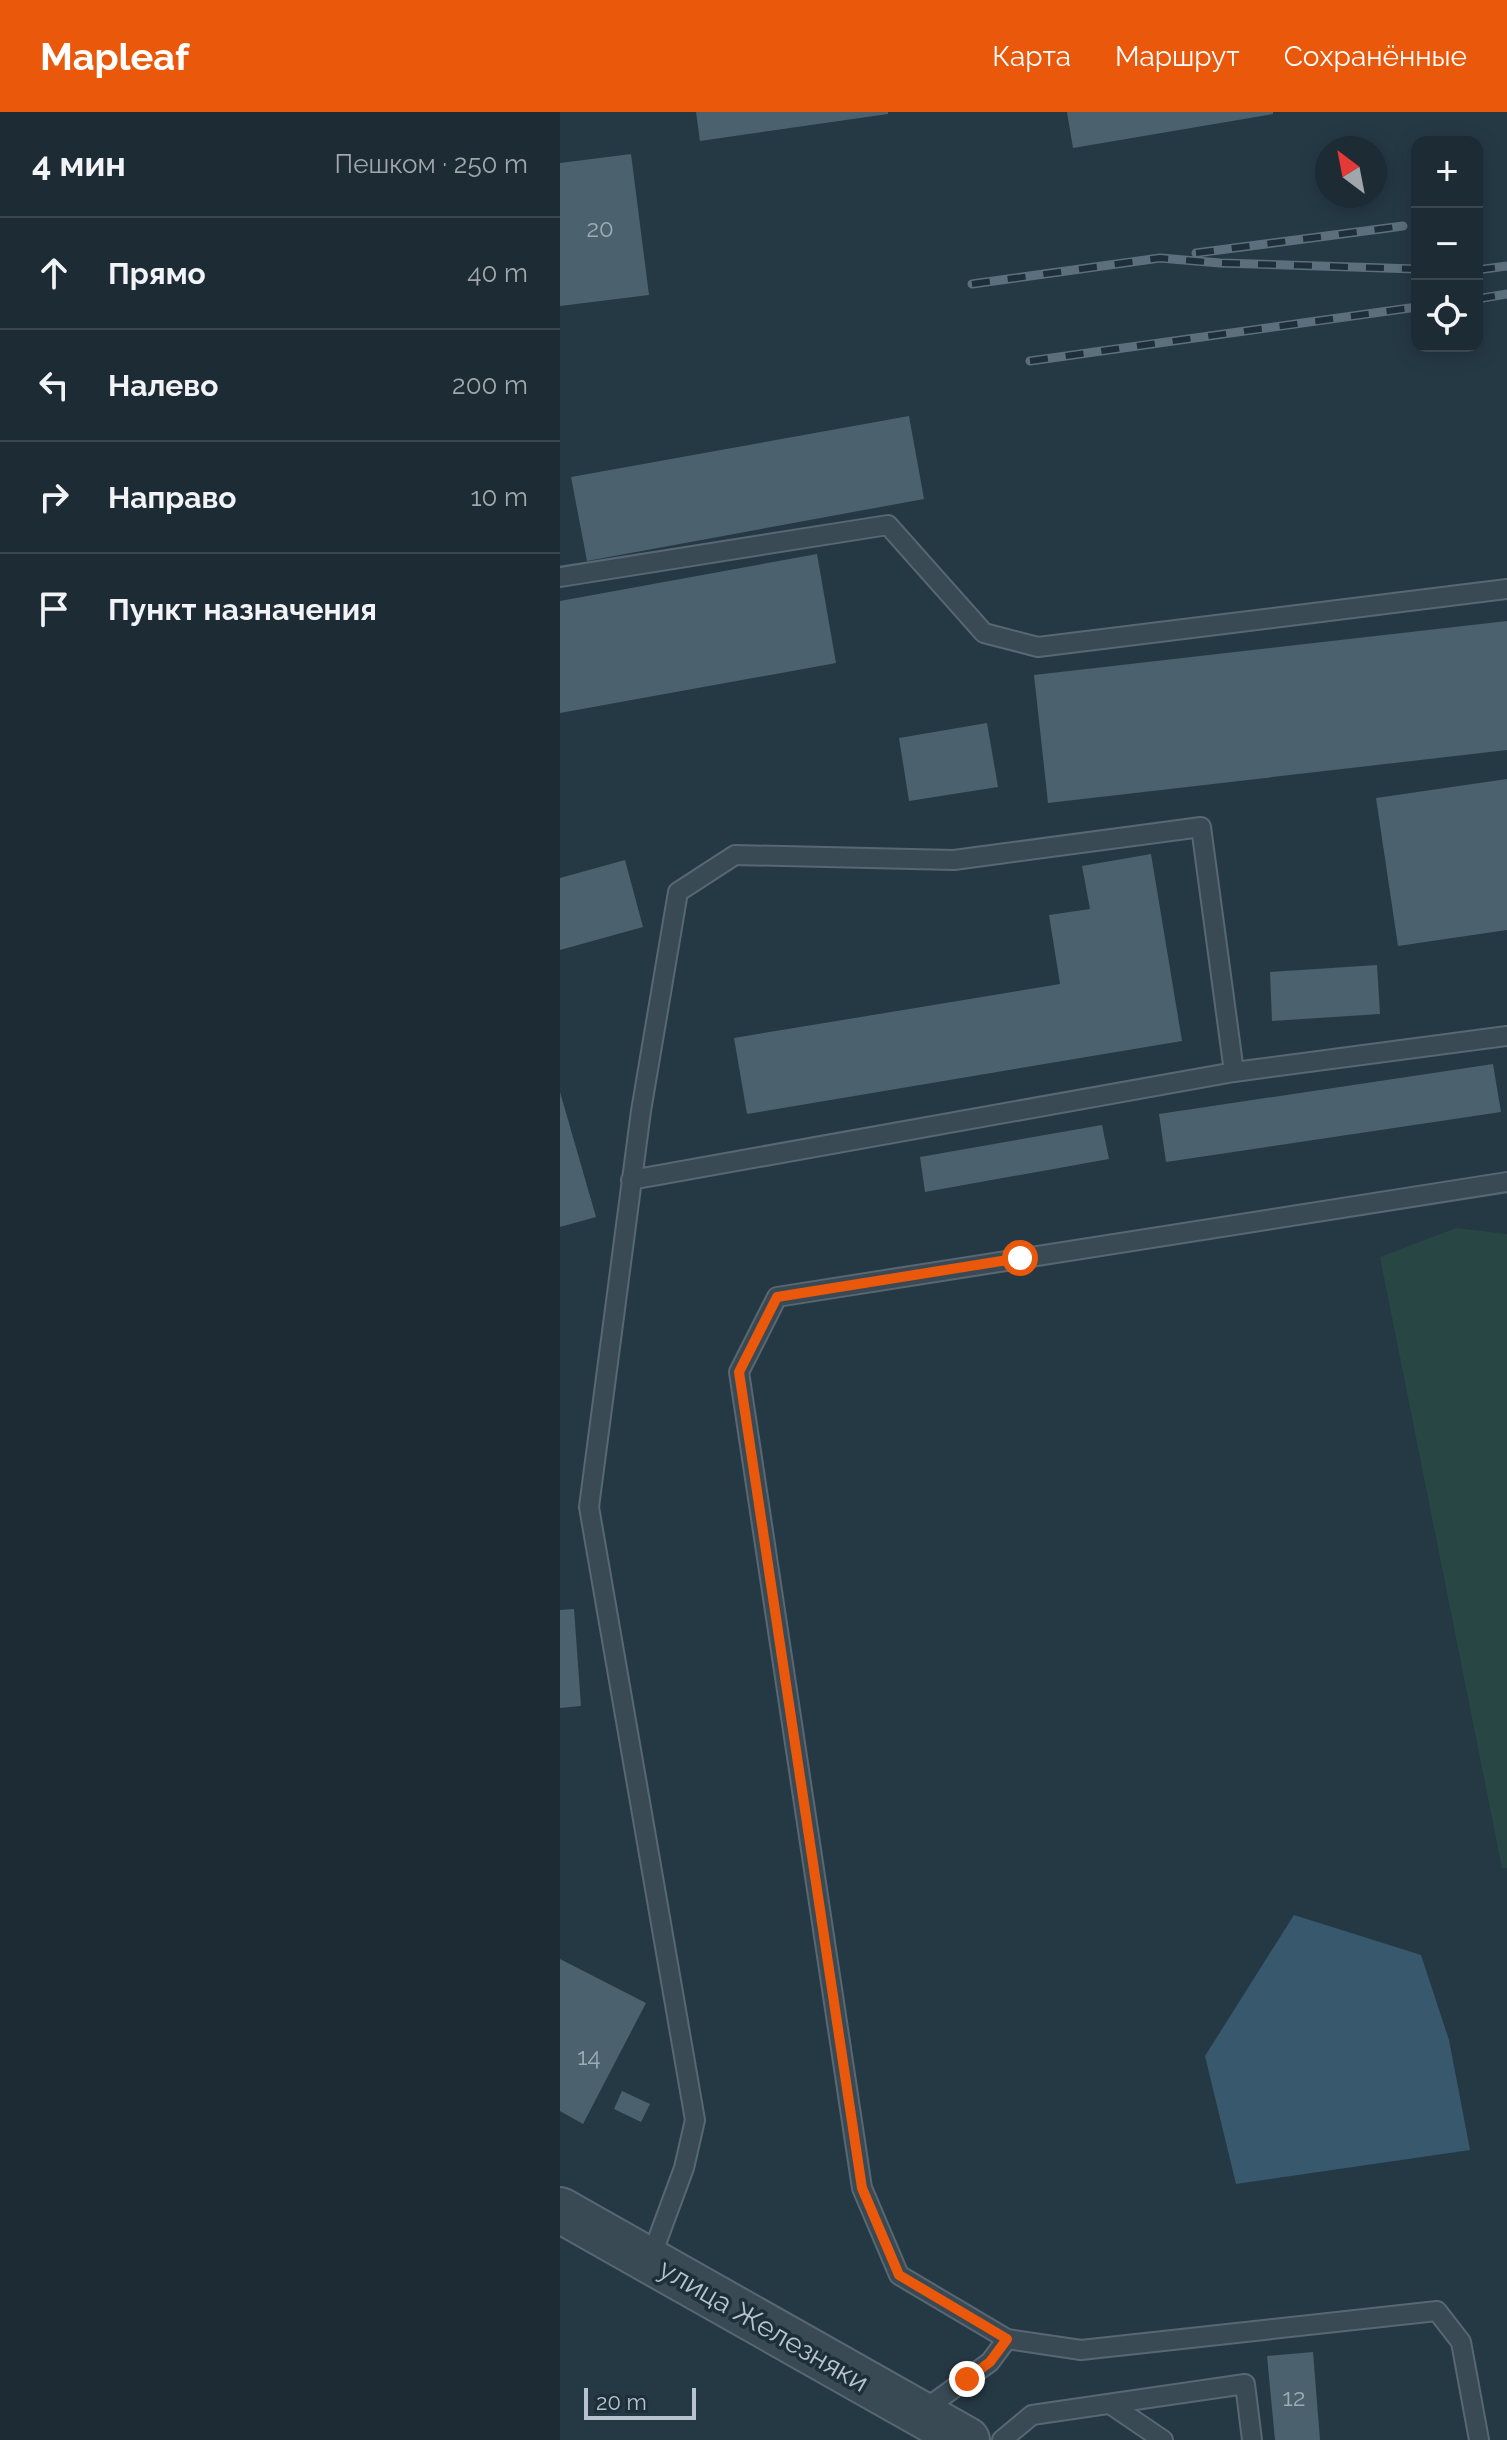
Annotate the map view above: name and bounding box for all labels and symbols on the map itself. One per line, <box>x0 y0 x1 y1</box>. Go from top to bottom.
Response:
north arrow <box>1315 136 1387 208</box>
house number: 20 <box>586 214 614 243</box>
route start <box>1002 1240 1038 1276</box>
house number: 14 <box>577 2042 601 2071</box>
street label: улица Железняки <box>653 2252 875 2399</box>
route end <box>949 2361 985 2397</box>
house number: 12 <box>1283 2383 1305 2412</box>
scale bar <box>584 2384 696 2420</box>

